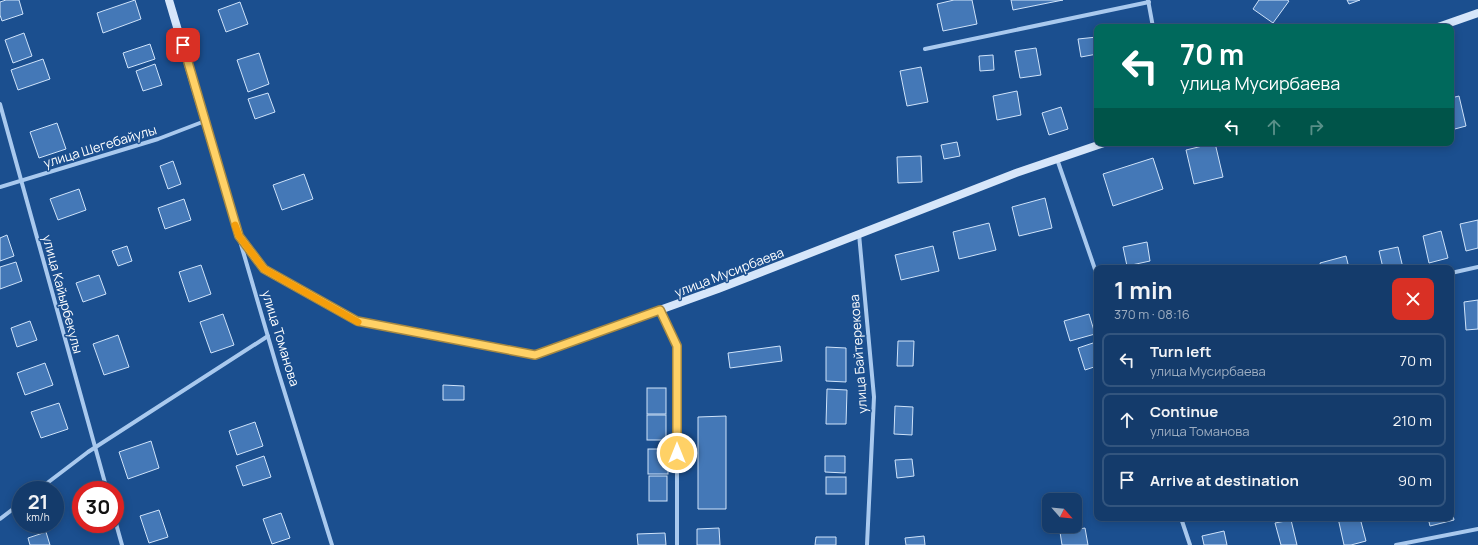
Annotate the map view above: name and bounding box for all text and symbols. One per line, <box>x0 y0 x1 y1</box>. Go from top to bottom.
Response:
pin <box>166 28 200 62</box>
icon: arrive <box>172 34 194 56</box>
text: 70 m <box>1180 35 1244 73</box>
icon: left <box>1114 40 1166 92</box>
text: улица Мусирбаева <box>1180 71 1340 95</box>
icon: left <box>1221 116 1243 138</box>
icon: ahead <box>1263 116 1285 138</box>
icon: right <box>1305 116 1327 138</box>
street label: улица Шегебайулы <box>41 120 159 172</box>
street label: улица Кайырбекулы <box>38 233 88 355</box>
street label: улица Мусирбаева <box>672 243 786 301</box>
text: 1 min <box>1114 273 1173 306</box>
button: close <box>1392 278 1434 320</box>
street label: улица Томанова <box>258 288 304 388</box>
street label: улица Байтерекова <box>845 294 871 414</box>
text: 370 m · 08:16 <box>1114 305 1190 323</box>
text: Turn left <box>1150 341 1212 362</box>
icon: left <box>1116 349 1138 371</box>
text: 70 m <box>1400 350 1432 371</box>
text: улица Мусирбаева <box>1150 362 1266 380</box>
text: Continue <box>1150 401 1218 422</box>
icon: ahead <box>1116 409 1138 431</box>
text: 210 m <box>1393 410 1432 431</box>
text: улица Томанова <box>1150 422 1250 440</box>
position arrow <box>656 432 698 474</box>
icon: arrive <box>1116 469 1138 491</box>
text: Arrive at destination <box>1150 470 1299 491</box>
text: 90 m <box>1398 470 1432 491</box>
speed limit sign: 30 <box>72 481 124 533</box>
text: 21 <box>28 488 48 515</box>
north arrow <box>1042 493 1082 533</box>
map controls <box>1042 493 1082 533</box>
text: km/h <box>26 510 50 524</box>

